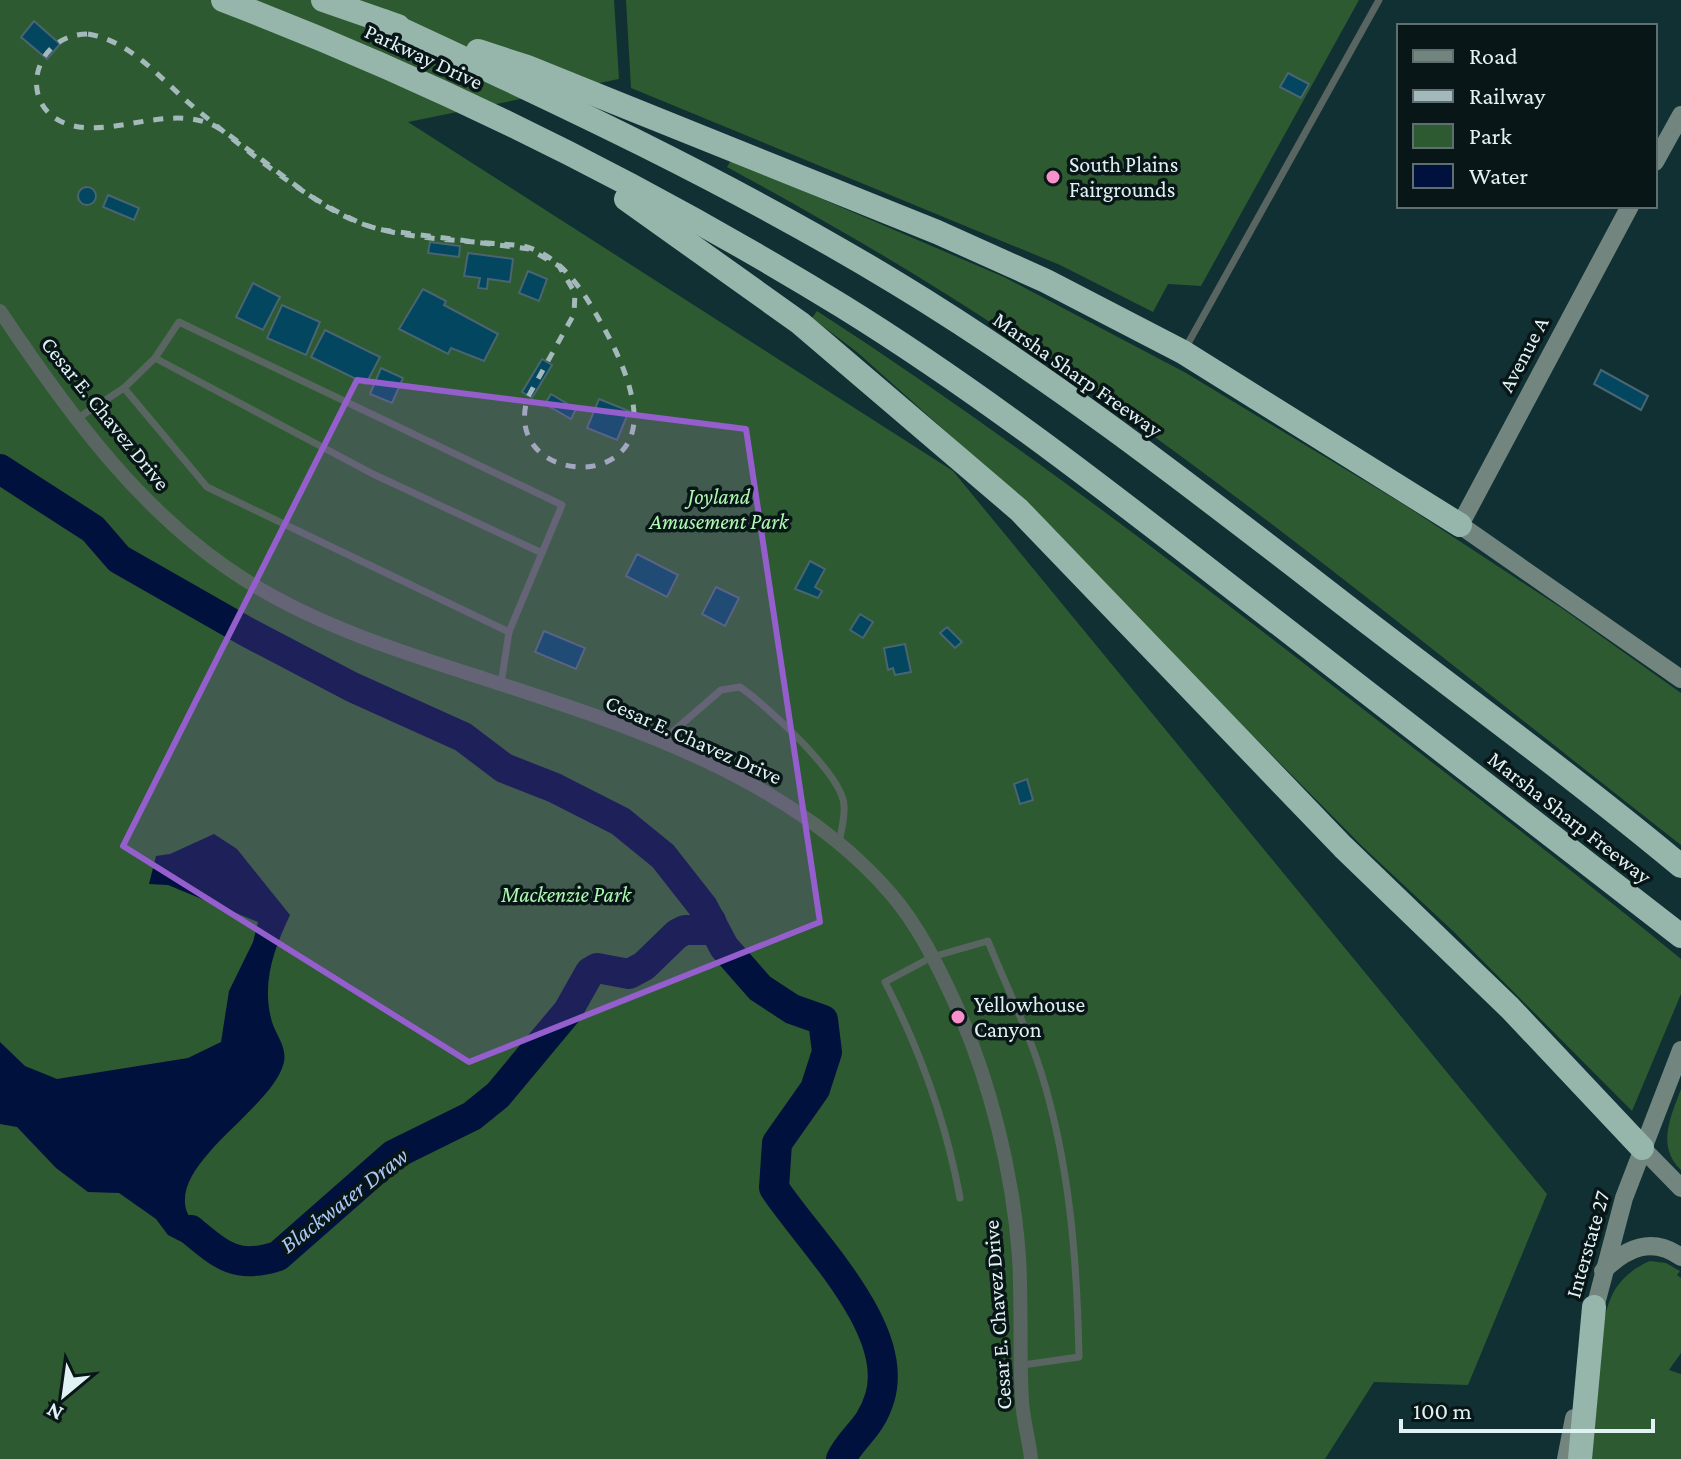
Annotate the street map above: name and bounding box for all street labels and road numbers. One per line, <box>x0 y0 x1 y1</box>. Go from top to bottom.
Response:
street label: Parkway Drive <box>361 18 487 95</box>
street label: Marsha Sharp Freeway <box>989 307 1168 443</box>
street label: Avenue A <box>1493 312 1554 396</box>
street label: Cesar E. Chavez Drive <box>36 332 175 495</box>
street label: Cesar E. Chavez Drive <box>602 689 786 790</box>
street label: Marsha Sharp Freeway <box>1483 746 1657 889</box>
street label: Interstate 27 <box>1560 1188 1615 1301</box>
street label: Cesar E. Chavez Drive <box>978 1219 1017 1411</box>

